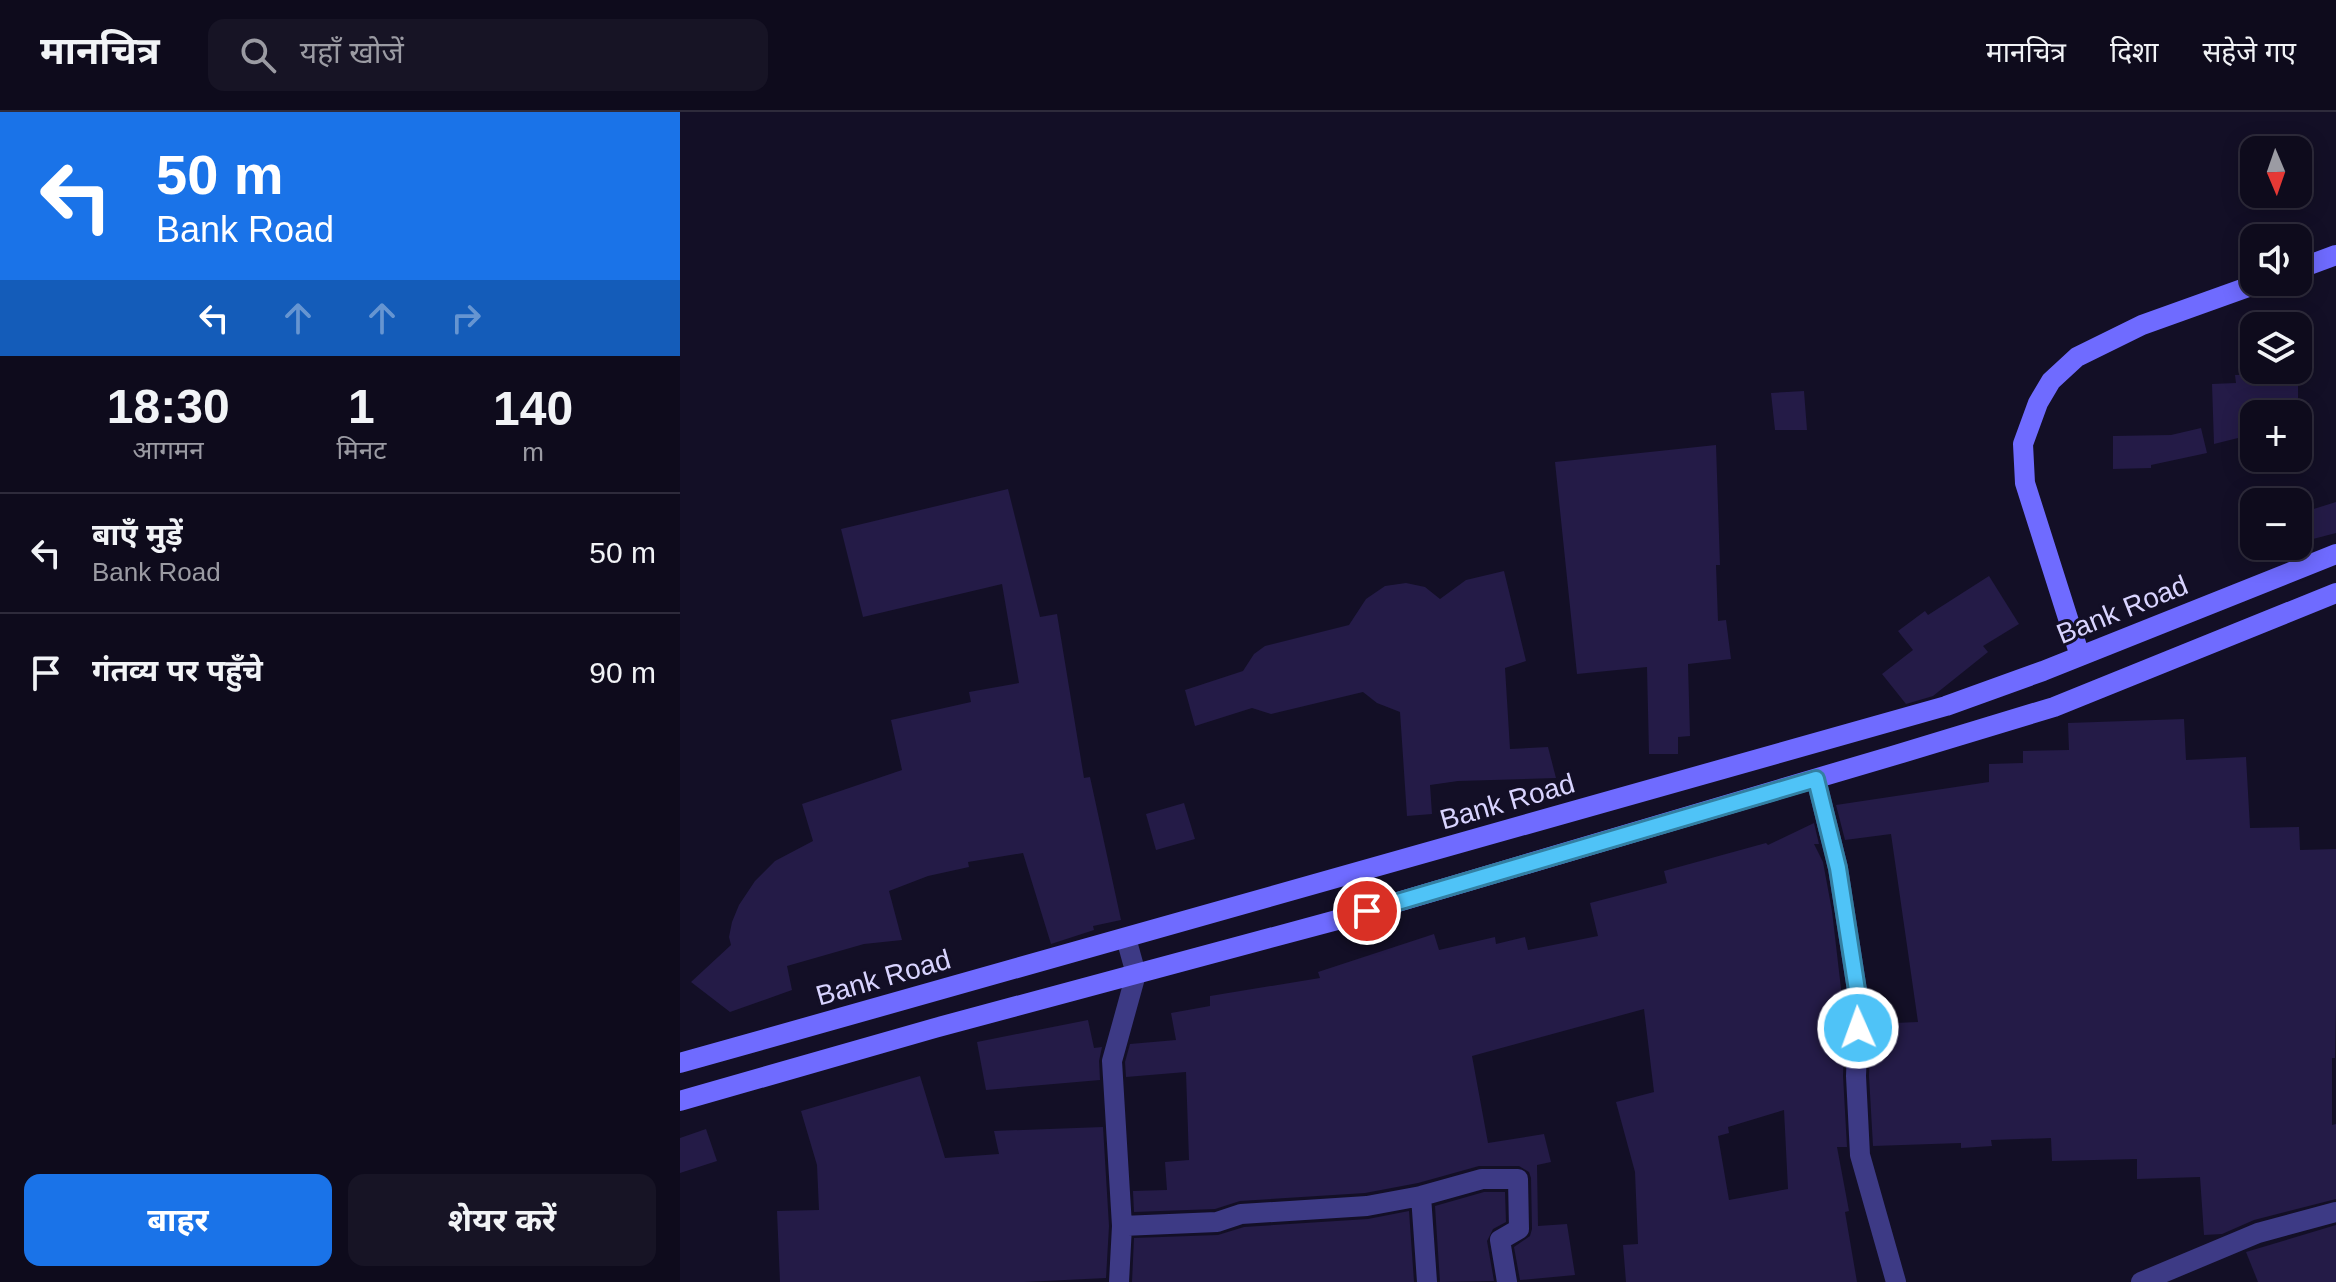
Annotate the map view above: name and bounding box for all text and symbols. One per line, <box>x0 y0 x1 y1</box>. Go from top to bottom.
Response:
search box <box>208 19 768 91</box>
text: मानचित्र <box>40 30 160 72</box>
icon: search <box>236 33 280 77</box>
text: यहाँ खोजें <box>300 36 404 69</box>
text: मानचित्र <box>1986 37 2066 68</box>
text: दिशा <box>2110 37 2158 68</box>
text: सहेजे गए <box>2202 37 2296 68</box>
north arrow <box>2240 136 2312 208</box>
map controls <box>2240 136 2312 560</box>
text: 50 m <box>156 143 284 206</box>
icon: left <box>24 144 128 248</box>
text: Bank Road <box>156 209 334 250</box>
button: sound <box>2240 224 2312 296</box>
icon: left <box>192 296 236 340</box>
icon: ahead <box>276 296 320 340</box>
icon: ahead <box>360 296 404 340</box>
icon: right <box>444 296 488 340</box>
button: layers <box>2240 312 2312 384</box>
text: 18:30 <box>107 380 230 433</box>
text: 1 <box>348 380 375 433</box>
text: 140 <box>493 382 573 435</box>
button: + <box>2240 400 2312 472</box>
text: आगमन <box>133 435 204 465</box>
text: मिनट <box>336 435 386 465</box>
text: m <box>522 437 544 467</box>
button: − <box>2240 488 2312 560</box>
text: बाएँ मुड़ें <box>92 518 183 551</box>
icon: left <box>24 531 68 575</box>
text: 50 m <box>589 536 656 569</box>
text: Bank Road <box>92 557 221 587</box>
street label: Bank Road <box>2052 569 2192 650</box>
icon: arrive <box>24 651 68 695</box>
text: गंतव्य पर पहुँचे <box>92 654 263 687</box>
text: 90 m <box>589 656 656 689</box>
street label: Bank Road <box>1436 767 1578 835</box>
pin <box>1333 877 1401 945</box>
icon: arrive <box>1345 889 1389 933</box>
street label: Bank Road <box>812 943 954 1011</box>
position arrow <box>1816 986 1900 1070</box>
button: बाहर <box>24 1174 332 1266</box>
button: शेयर करें <box>348 1174 656 1266</box>

